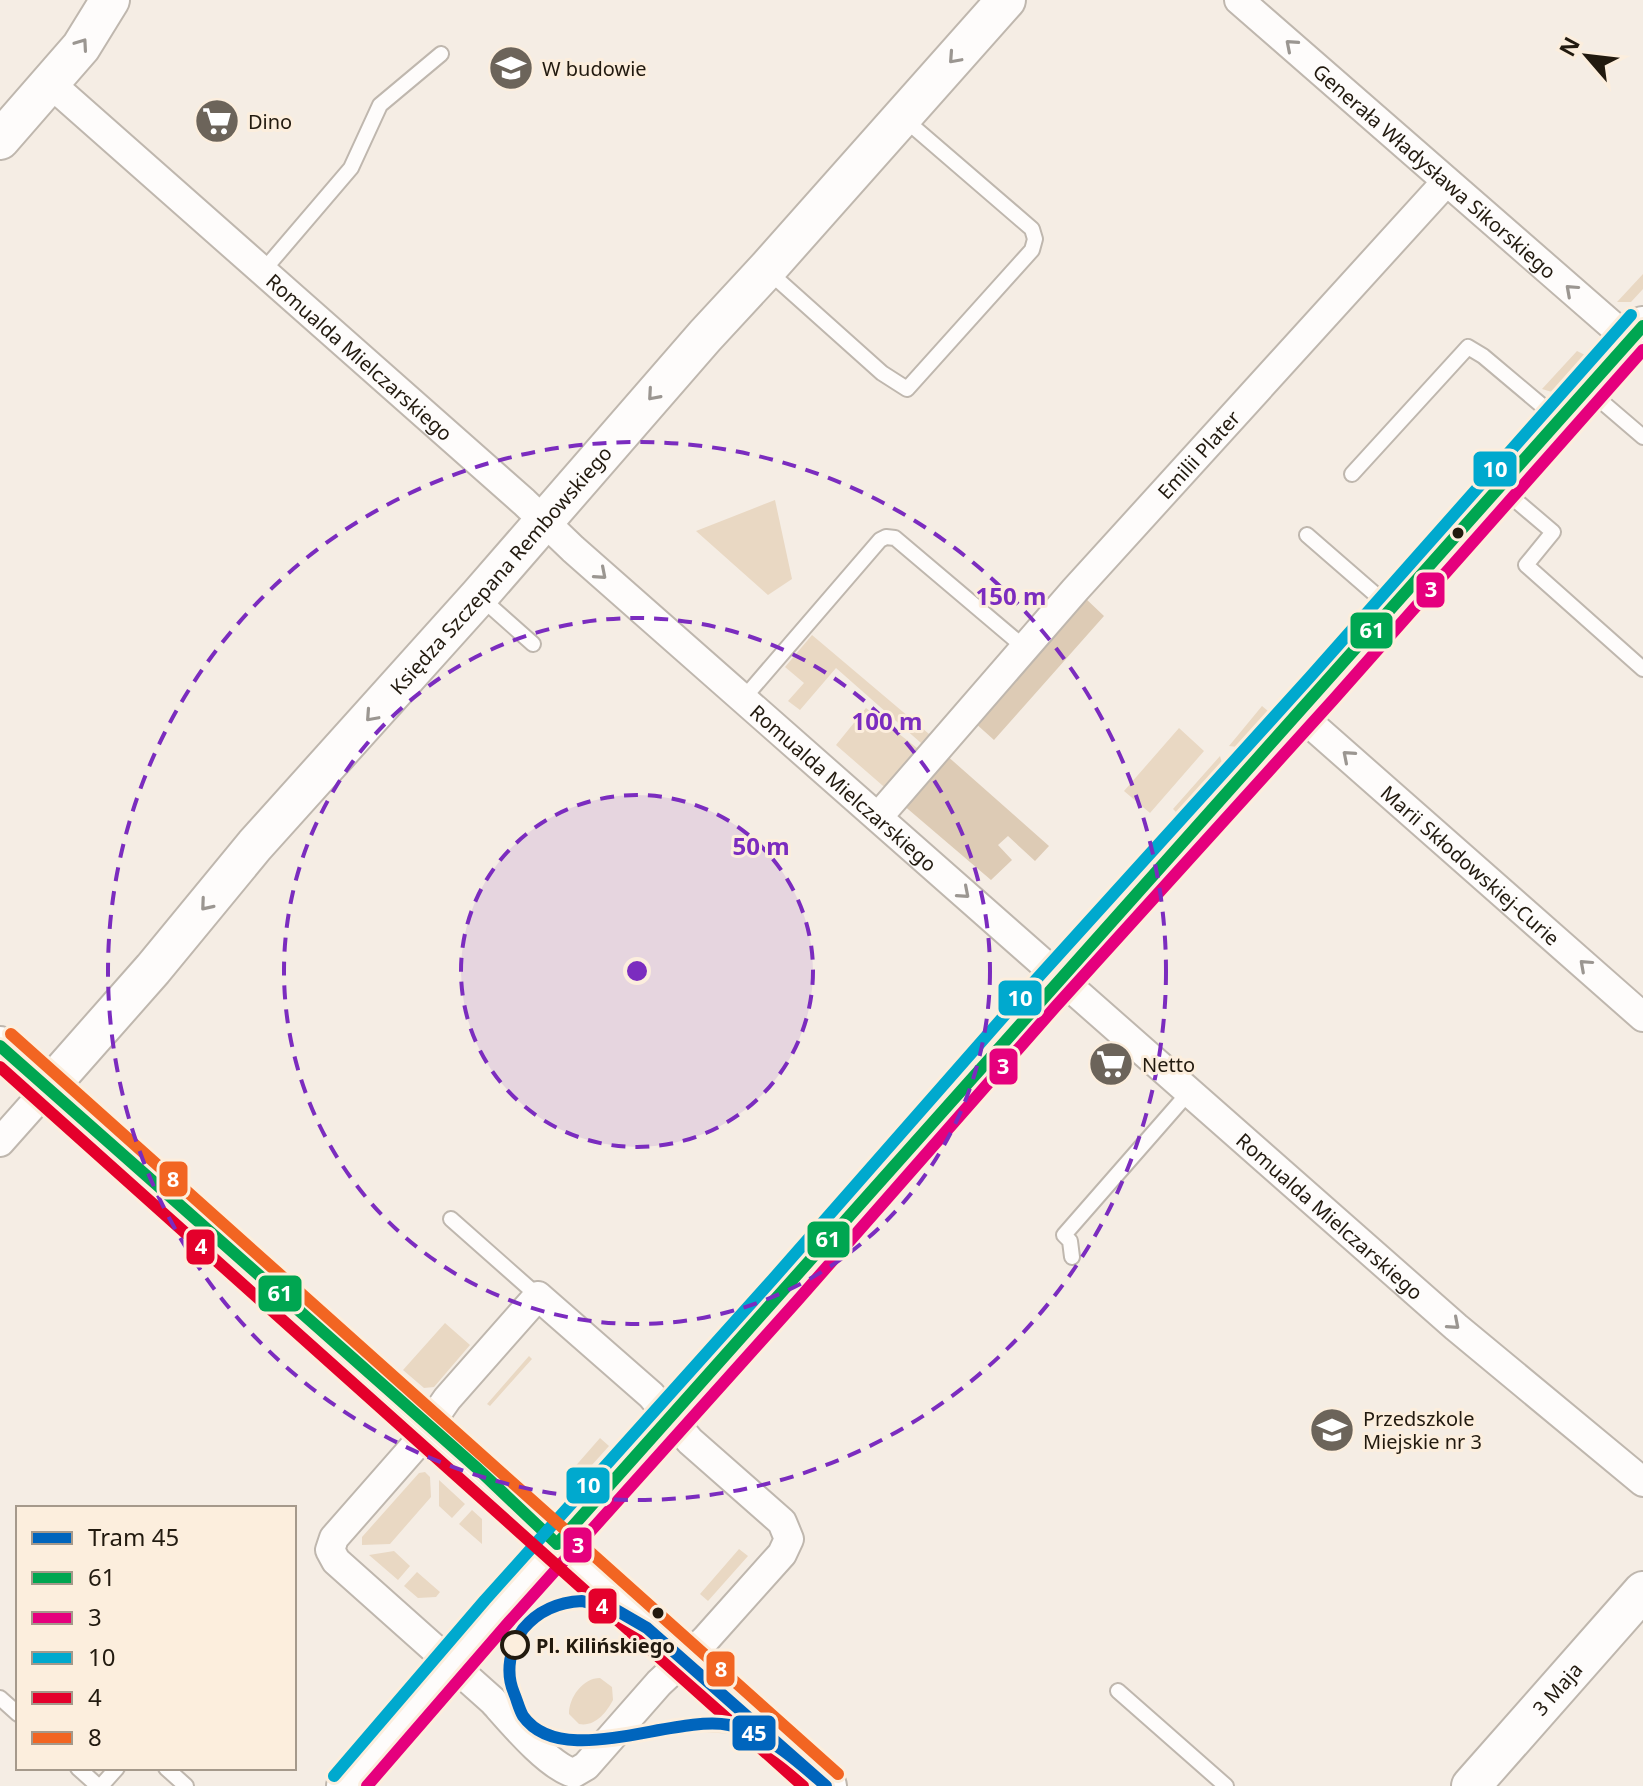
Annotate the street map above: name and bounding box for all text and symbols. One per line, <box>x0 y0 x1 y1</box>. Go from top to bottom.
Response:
north arrow <box>1547 16 1627 96</box>
text: N <box>1551 31 1586 61</box>
one-way arrow <box>73 38 88 52</box>
one-way arrow <box>1285 41 1300 55</box>
school or university icon: W budowie <box>487 44 535 92</box>
one-way arrow <box>950 49 964 64</box>
place label: W budowie <box>542 55 647 82</box>
street label: Generała Władysława Sikorskiego <box>1308 57 1562 284</box>
supermarket icon: Dino <box>193 97 241 145</box>
place label: Dino <box>248 108 292 135</box>
street label: Romualda Mielczarskiego <box>261 267 459 446</box>
one-way arrow <box>1566 285 1581 299</box>
one-way arrow <box>649 385 663 400</box>
street label: Emilii Plater <box>1151 404 1246 504</box>
street label: Księdza Szczepana Rembowskiego <box>384 440 617 700</box>
line badge: 10 <box>1472 450 1518 488</box>
text: 10 <box>1482 453 1508 483</box>
unlabelled marker <box>1450 525 1466 541</box>
one-way arrow <box>591 564 606 578</box>
line badge: 3 <box>1415 571 1446 609</box>
text: 3 <box>1425 573 1437 603</box>
text: 150 m <box>976 579 1046 612</box>
line badge: 61 <box>1349 611 1394 650</box>
text: 61 <box>1359 614 1385 644</box>
street label: Romualda Mielczarskiego <box>745 698 943 877</box>
text: 100 m <box>852 704 922 737</box>
one-way arrow <box>366 707 381 722</box>
one-way arrow <box>1342 751 1357 766</box>
street label: Marii Skłodowskiej-Curie <box>1375 779 1566 951</box>
text: 50 m <box>732 829 790 862</box>
one-way arrow <box>955 884 970 898</box>
one-way arrow <box>201 896 216 910</box>
centre of rings <box>623 957 651 985</box>
one-way arrow <box>1579 961 1594 975</box>
line badge: 10 <box>997 979 1043 1017</box>
text: 10 <box>1007 982 1033 1012</box>
supermarket icon: Netto <box>1087 1040 1135 1088</box>
line badge: 3 <box>988 1047 1019 1086</box>
text: 3 <box>997 1050 1009 1080</box>
place label: Netto <box>1142 1051 1195 1078</box>
street label: Romualda Mielczarskiego <box>1231 1126 1429 1305</box>
line badge: 8 <box>158 1160 189 1198</box>
text: 8 <box>167 1163 179 1193</box>
line badge: 61 <box>806 1220 851 1259</box>
text: 61 <box>815 1223 841 1253</box>
line badge: 4 <box>185 1228 216 1266</box>
text: 4 <box>195 1230 208 1260</box>
line badge: 61 <box>257 1274 303 1313</box>
text: 61 <box>267 1277 293 1307</box>
one-way arrow <box>1444 1314 1459 1329</box>
place label: Przedszkole Miejskie nr 3 <box>1363 1405 1482 1455</box>
school or university icon: Przedszkole Miejskie nr 3 <box>1308 1406 1356 1454</box>
line badge: 10 <box>565 1466 611 1505</box>
text: 10 <box>575 1469 601 1499</box>
legend <box>16 1506 296 1770</box>
text: Tram 45 <box>88 1520 179 1553</box>
line badge: 3 <box>562 1526 593 1564</box>
text: 3 <box>572 1529 584 1559</box>
text: 61 <box>88 1560 115 1593</box>
line badge: 4 <box>587 1587 618 1625</box>
text: 4 <box>596 1590 609 1620</box>
text: 3 <box>88 1600 102 1633</box>
unlabelled marker <box>650 1605 666 1621</box>
marker: Pl. Kilińskiego <box>501 1631 529 1659</box>
place label: Pl. Kilińskiego <box>536 1632 675 1659</box>
text: 10 <box>88 1640 115 1673</box>
line badge: 8 <box>705 1650 736 1688</box>
text: 8 <box>715 1653 727 1683</box>
street label: 3 Maja <box>1526 1656 1588 1721</box>
text: 4 <box>88 1680 102 1713</box>
line badge: 45 <box>731 1714 777 1752</box>
text: 45 <box>741 1717 767 1747</box>
text: 8 <box>88 1720 102 1753</box>

